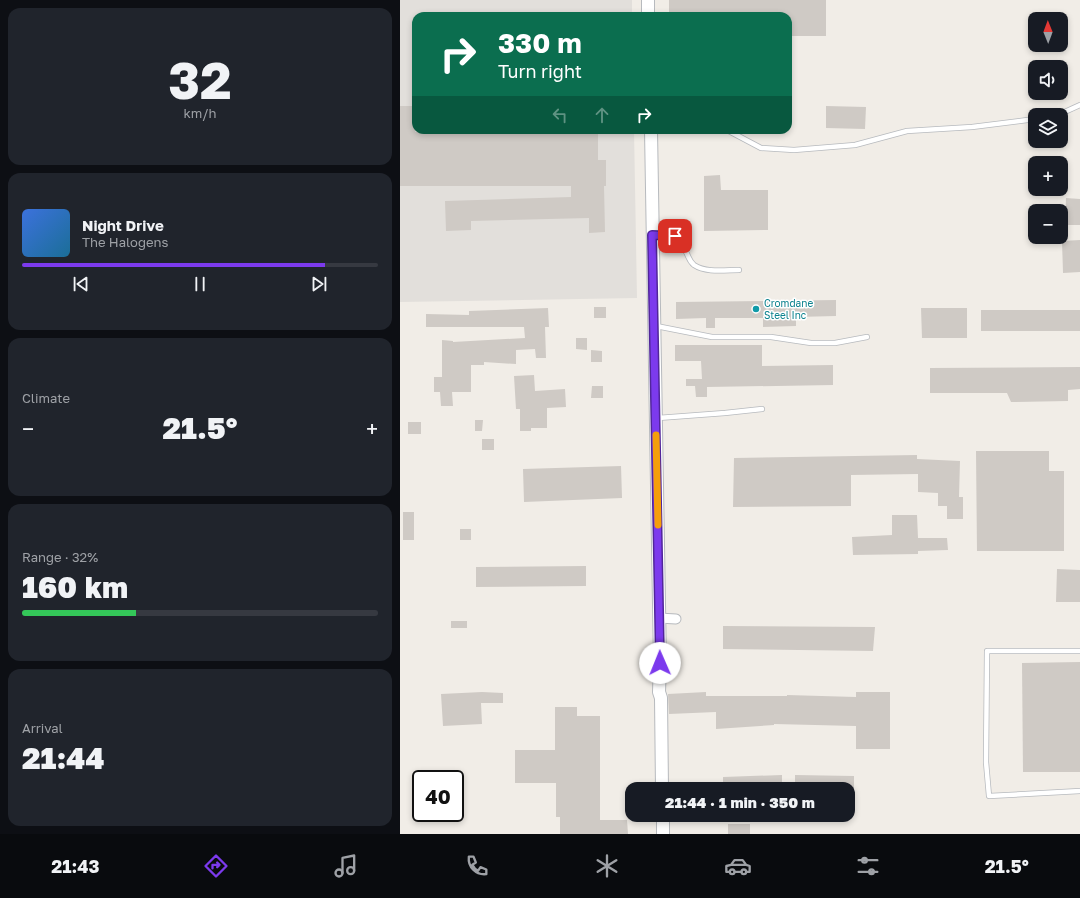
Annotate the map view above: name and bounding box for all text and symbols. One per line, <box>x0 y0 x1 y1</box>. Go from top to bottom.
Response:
north arrow <box>1028 12 1068 52</box>
map controls <box>1028 12 1068 244</box>
text: 330 m <box>498 26 582 59</box>
icon: right <box>432 28 484 80</box>
text: 32 <box>168 48 232 110</box>
text: Turn right <box>498 60 582 82</box>
button: sound <box>1028 60 1068 100</box>
icon: left <box>549 104 571 126</box>
icon: ahead <box>591 104 613 126</box>
icon: right <box>633 104 655 126</box>
text: km/h <box>183 105 217 121</box>
button: layers <box>1028 108 1068 148</box>
button: + <box>1028 156 1068 196</box>
button: − <box>1028 204 1068 244</box>
text: Night Drive <box>82 216 164 234</box>
pin <box>658 219 692 253</box>
icon: arrive <box>664 225 686 247</box>
text: The Halogens <box>82 234 168 250</box>
icon: previous <box>70 273 92 295</box>
icon: pause <box>189 273 211 295</box>
icon: next <box>308 273 330 295</box>
place label: Cromdane Steel Inc <box>764 297 813 321</box>
marker: Cromdane Steel Inc <box>751 304 761 314</box>
text: Climate <box>22 390 70 406</box>
text: 21.5° <box>163 410 237 446</box>
text: − <box>22 415 34 442</box>
text: + <box>366 415 378 442</box>
text: Range · 32% <box>22 549 98 565</box>
text: 160 km <box>22 569 128 605</box>
position arrow <box>639 642 681 684</box>
text: Arrival <box>22 720 63 736</box>
text: 21:44 <box>22 740 104 776</box>
speed limit sign: 40 <box>412 770 464 822</box>
text: 21:44 · 1 min · 350 m <box>665 793 815 811</box>
icon: directions <box>202 852 230 880</box>
icon: music <box>332 852 360 880</box>
icon: phone <box>463 852 491 880</box>
icon: climate <box>593 852 621 880</box>
icon: car <box>724 852 752 880</box>
icon: filters <box>854 852 882 880</box>
text: 21:43 <box>51 855 99 877</box>
text: 21.5° <box>985 855 1029 877</box>

